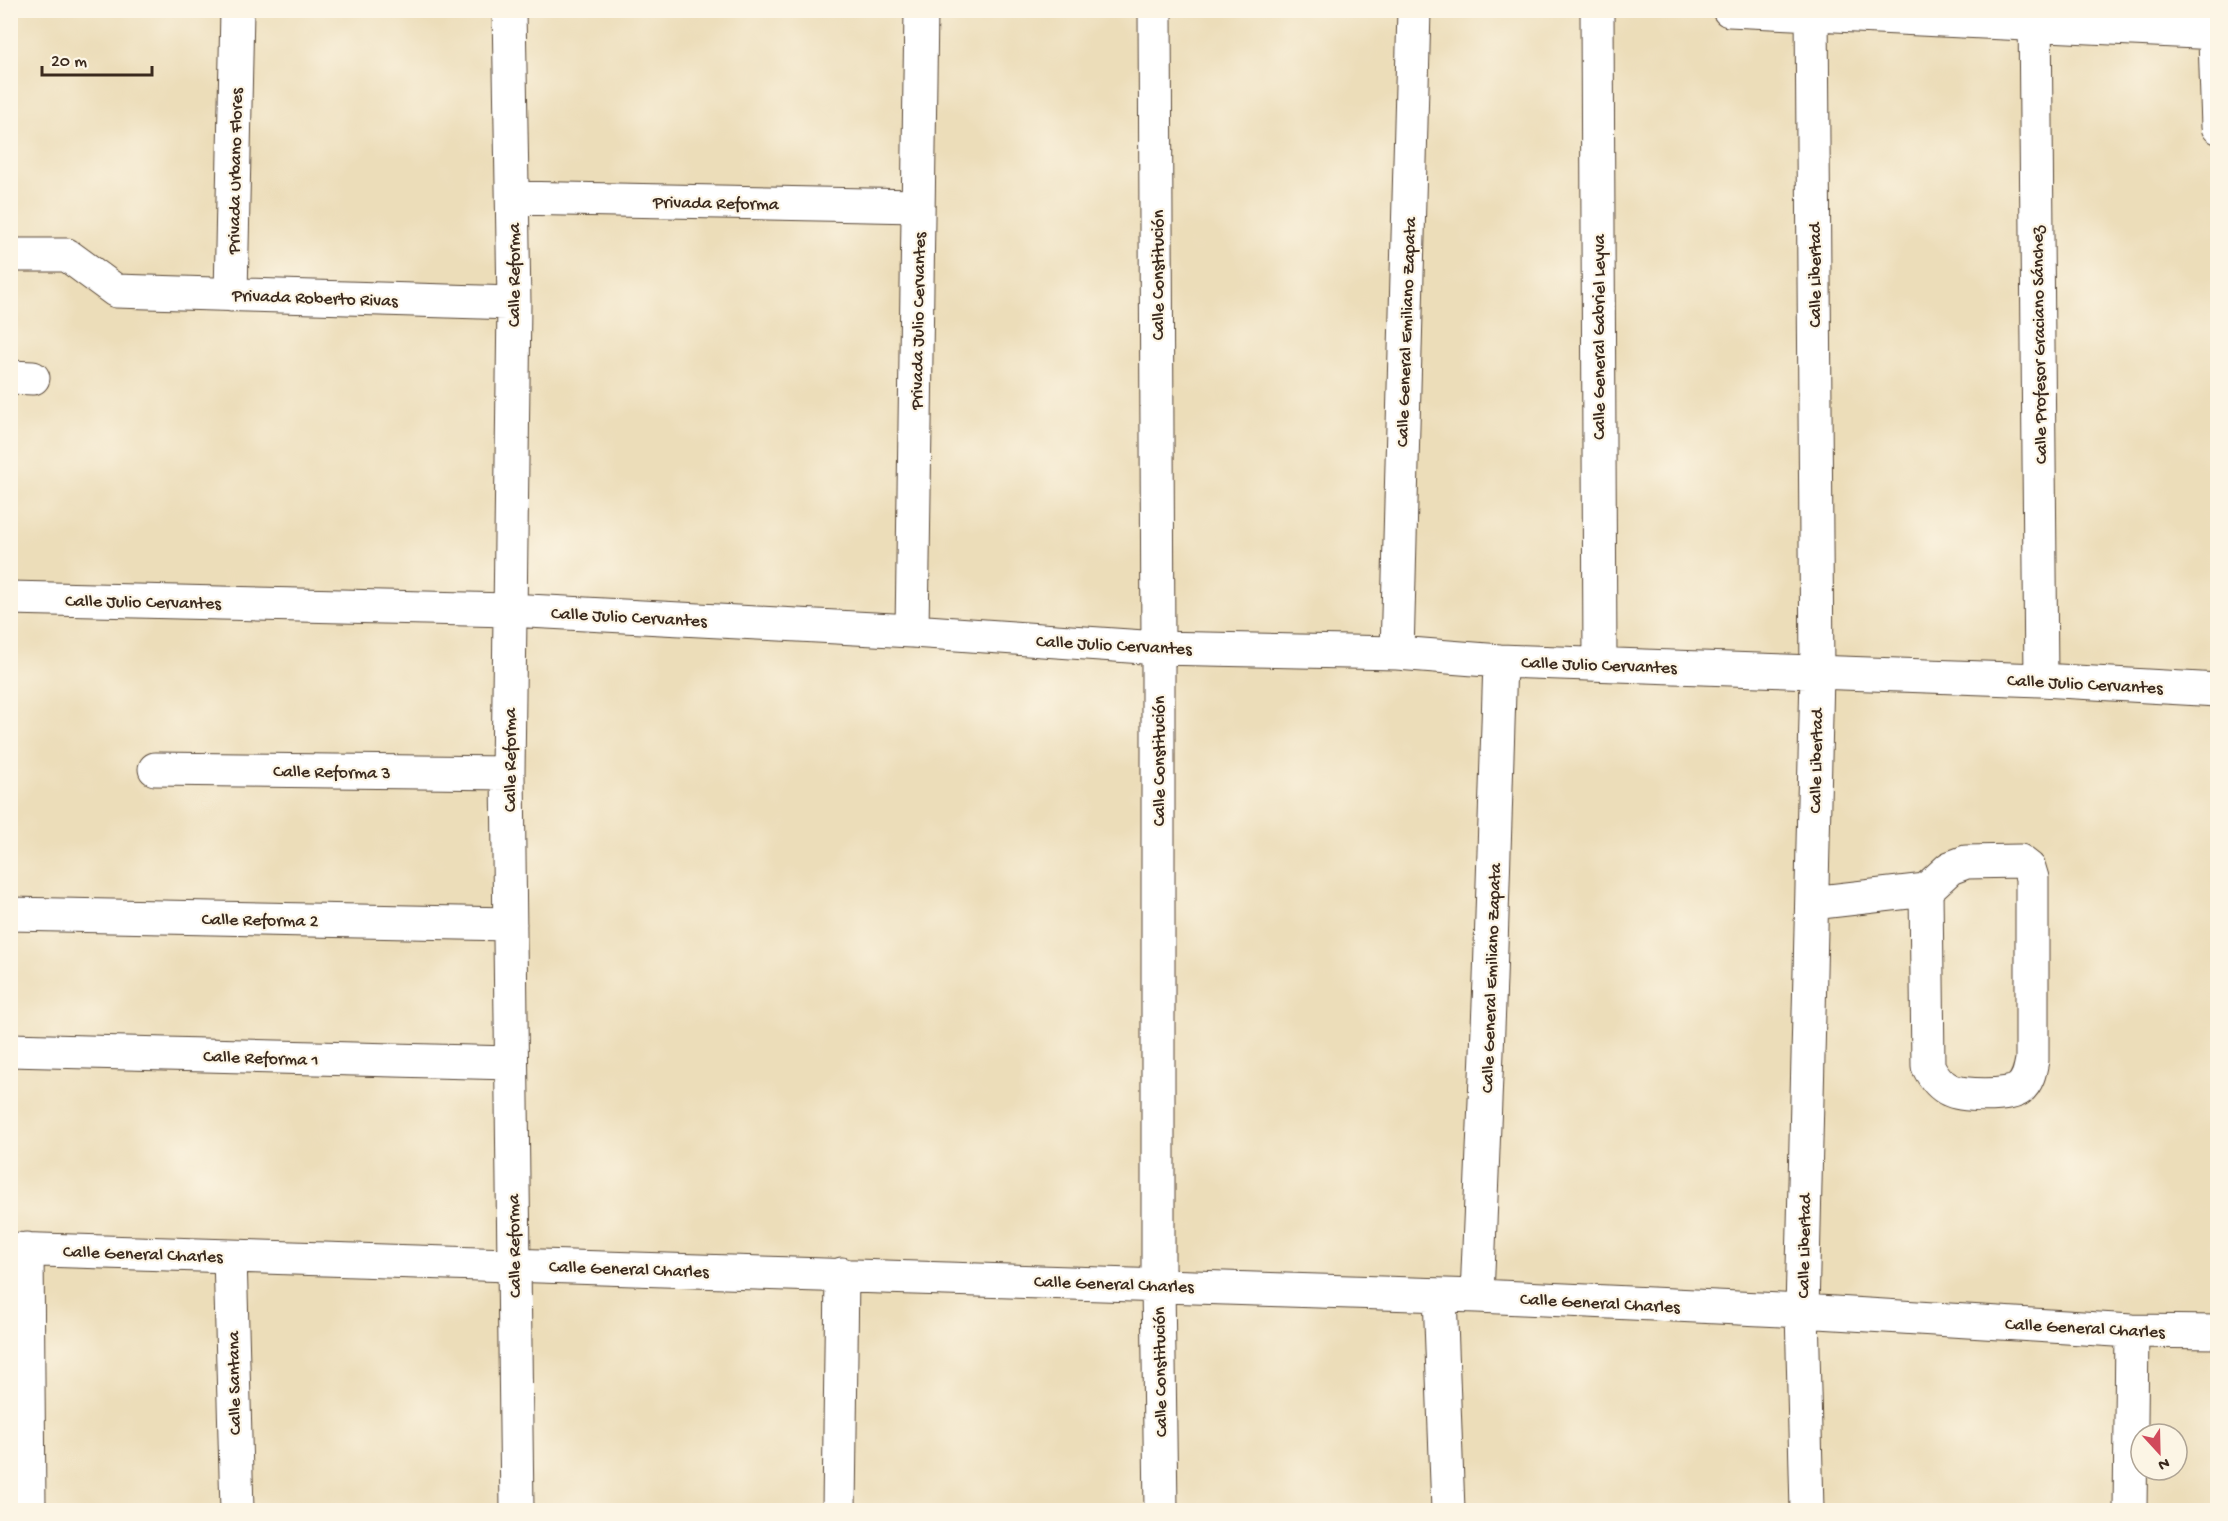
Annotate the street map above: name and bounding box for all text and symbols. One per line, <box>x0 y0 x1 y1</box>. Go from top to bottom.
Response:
scale bar <box>42 39 152 77</box>
text: 20 m <box>51 52 87 73</box>
street label: Privada Urbano Flores <box>225 86 248 255</box>
street label: Privada Reforma <box>652 193 780 216</box>
street label: Calle Constitución <box>1149 209 1170 340</box>
street label: Calle General Emiliano Zapata <box>1393 216 1422 447</box>
street label: Calle Libertad <box>1806 221 1827 327</box>
street label: Calle Reforma <box>505 222 526 327</box>
street label: Calle Profesor Graciano Sánchez <box>2028 225 2053 464</box>
street label: Privada Julio Cervantes <box>907 231 932 411</box>
street label: Calle General Gabriel Leyva <box>1590 233 1611 440</box>
street label: Privada Roberto Rivas <box>231 286 399 313</box>
street label: Calle Julio Cervantes <box>65 592 222 615</box>
street label: Calle Julio Cervantes <box>550 604 709 633</box>
street label: Calle Julio Cervantes <box>1035 632 1194 661</box>
street label: Calle Julio Cervantes <box>1521 653 1679 680</box>
street label: Calle Julio Cervantes <box>2006 671 2165 700</box>
street label: Calle Constitución <box>1150 695 1171 826</box>
street label: Calle Reforma <box>501 707 522 812</box>
street label: Calle Libertad <box>1806 707 1829 814</box>
street label: Calle Reforma 3 <box>273 762 391 785</box>
street label: Calle General Emiliano Zapata <box>1478 862 1507 1093</box>
street label: Calle Reforma 2 <box>201 910 319 933</box>
street label: Calle Reforma 1 <box>203 1047 319 1072</box>
street label: Calle Libertad <box>1794 1192 1817 1299</box>
street label: Calle Reforma <box>504 1193 527 1298</box>
street label: Calle General Charles <box>63 1242 225 1269</box>
street label: Calle General Charles <box>549 1257 711 1284</box>
street label: Calle General Charles <box>1034 1272 1196 1299</box>
street label: Calle General Charles <box>1519 1290 1682 1319</box>
street label: Calle Constitución <box>1150 1306 1173 1437</box>
street label: Calle General Charles <box>2004 1315 2167 1344</box>
street label: Calle Santana <box>224 1330 247 1435</box>
north arrow <box>2129 1422 2189 1482</box>
text: N <box>2154 1452 2172 1474</box>

